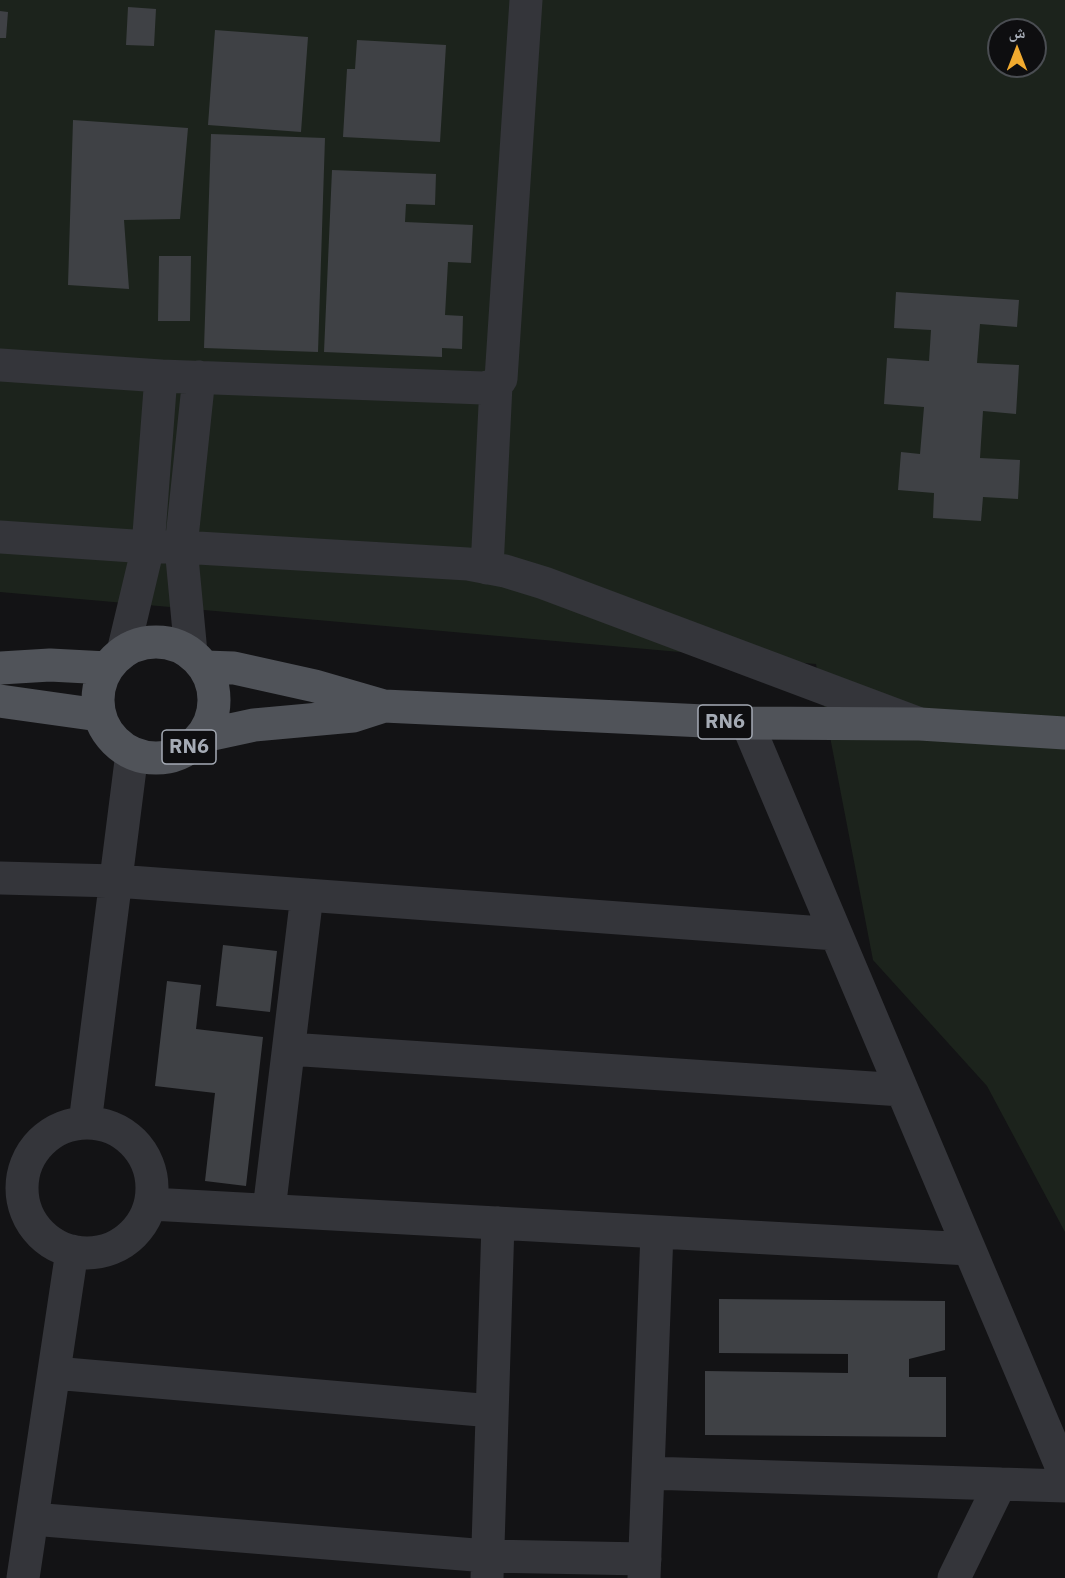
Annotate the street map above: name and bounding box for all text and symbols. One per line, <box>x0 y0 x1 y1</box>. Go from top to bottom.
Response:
north arrow <box>987 18 1047 78</box>
text: ش <box>1009 22 1025 42</box>
road number: RN6 <box>698 705 752 739</box>
road number: RN6 <box>162 730 216 764</box>

